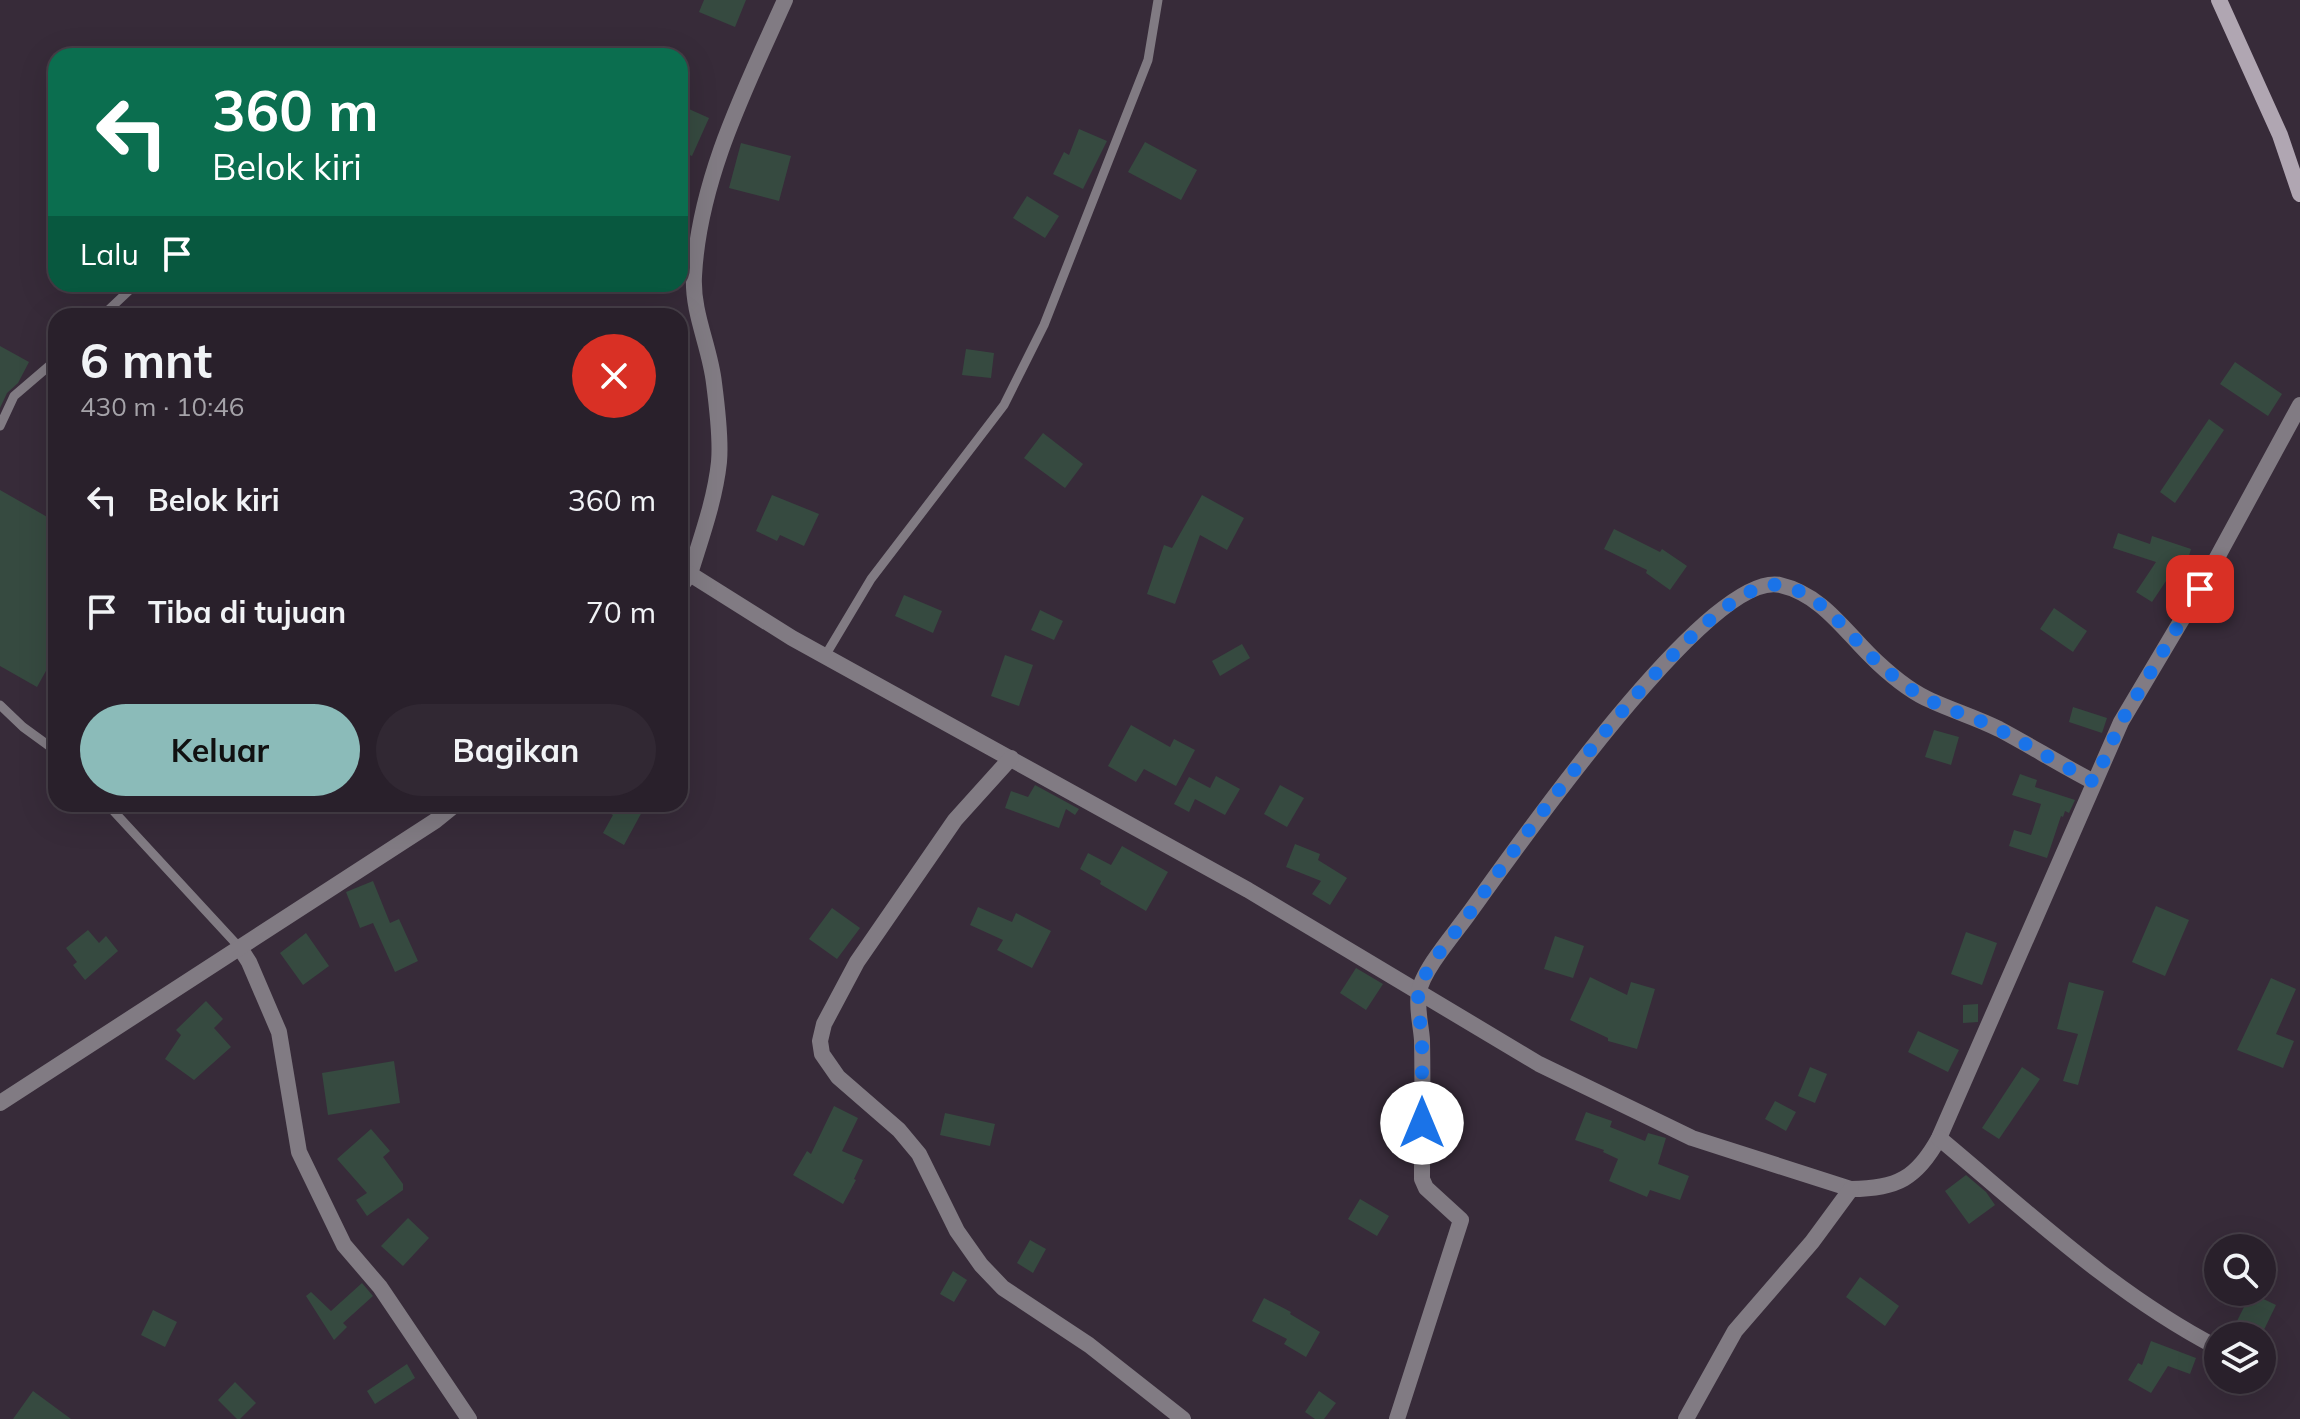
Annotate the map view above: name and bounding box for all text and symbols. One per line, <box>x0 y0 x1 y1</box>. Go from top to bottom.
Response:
text: 360 m <box>212 75 379 145</box>
icon: left <box>80 80 184 184</box>
text: Belok kiri <box>212 144 362 189</box>
icon: arrive <box>155 232 199 276</box>
text: Lalu <box>80 235 139 273</box>
text: 6 mnt <box>80 330 212 390</box>
button: close <box>572 334 656 418</box>
text: 430 m · 10:46 <box>80 390 244 423</box>
icon: left <box>80 478 124 522</box>
text: Belok kiri <box>148 481 280 519</box>
text: 360 m <box>568 481 656 519</box>
pin <box>2166 555 2234 623</box>
icon: arrive <box>2178 567 2222 611</box>
icon: arrive <box>80 590 124 634</box>
text: Tiba di tujuan <box>148 593 346 631</box>
text: 70 m <box>586 593 656 631</box>
button: Keluar <box>80 704 360 796</box>
button: Bagikan <box>376 704 656 796</box>
position arrow <box>1380 1081 1464 1165</box>
map controls <box>2204 1234 2276 1394</box>
button: search <box>2204 1234 2276 1306</box>
button: layers <box>2204 1322 2276 1394</box>

